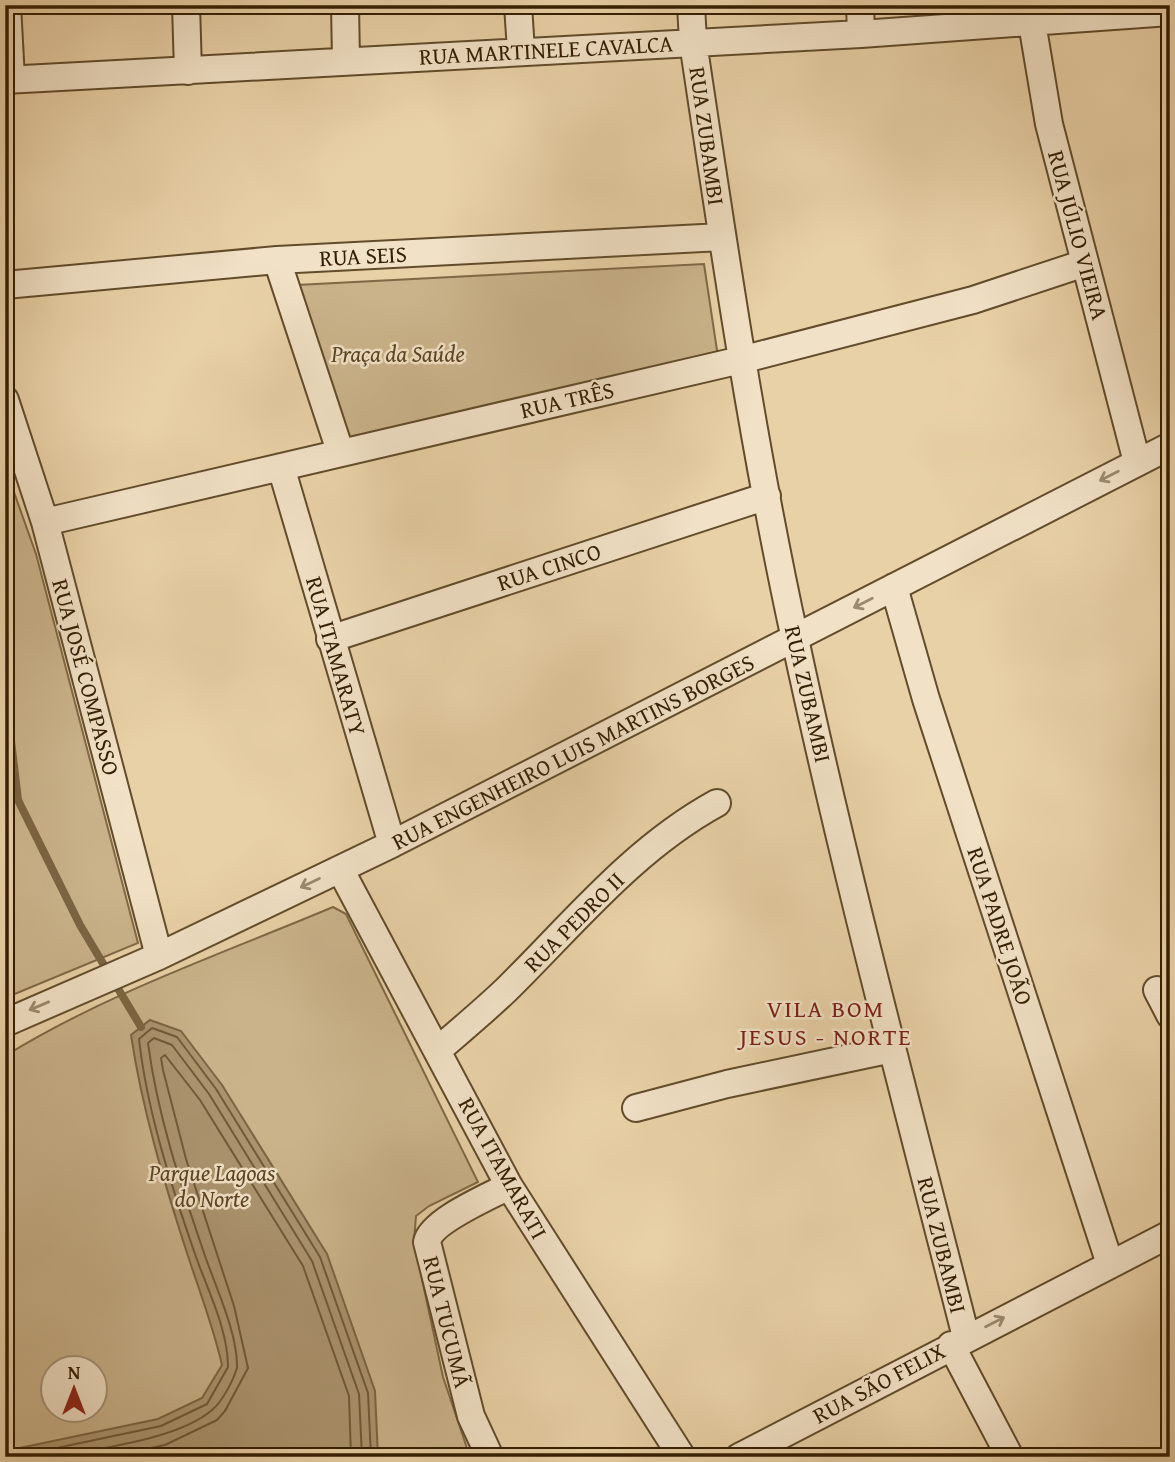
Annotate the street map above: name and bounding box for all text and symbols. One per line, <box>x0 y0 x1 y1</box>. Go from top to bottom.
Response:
street label: RUA MARTINELE CAVALCA <box>418 26 674 73</box>
street label: RUA ZUBAMBI <box>681 65 734 207</box>
street label: RUA JÚLIO VIEIRA <box>1040 147 1117 323</box>
street label: RUA SEIS <box>318 237 408 274</box>
park label: Praça da Saúde <box>330 337 465 370</box>
street label: RUA TRÊS <box>517 373 617 426</box>
one-way arrow <box>1099 470 1120 484</box>
street label: RUA CINCO <box>493 534 605 599</box>
street label: RUA ITAMARATY <box>298 572 375 740</box>
street label: RUA JOSÉ COMPASSO <box>44 575 129 779</box>
one-way arrow <box>853 597 874 610</box>
street label: RUA ZUBAMBI <box>777 622 840 766</box>
street label: RUA ENGENHEIRO LUIS MARTINS BORGES <box>386 645 760 858</box>
street label: RUA PADRE JOÃO <box>959 843 1042 1009</box>
street label: RUA PEDRO II <box>516 864 632 980</box>
one-way arrow <box>300 877 321 891</box>
district label: VILA BOM JESUS - NORTE <box>737 991 912 1054</box>
one-way arrow <box>29 1001 50 1014</box>
street label: RUA ITAMARATI <box>451 1091 556 1245</box>
park label: Parque Lagoas do Norte <box>148 1156 276 1215</box>
street label: RUA ZUBAMBI <box>910 1173 975 1317</box>
street label: RUA TUCUMÃ <box>415 1252 480 1391</box>
one-way arrow <box>984 1315 1005 1329</box>
street label: RUA SÃO FELIX <box>807 1334 951 1431</box>
north arrow <box>38 1354 108 1424</box>
text: N <box>68 1358 81 1386</box>

